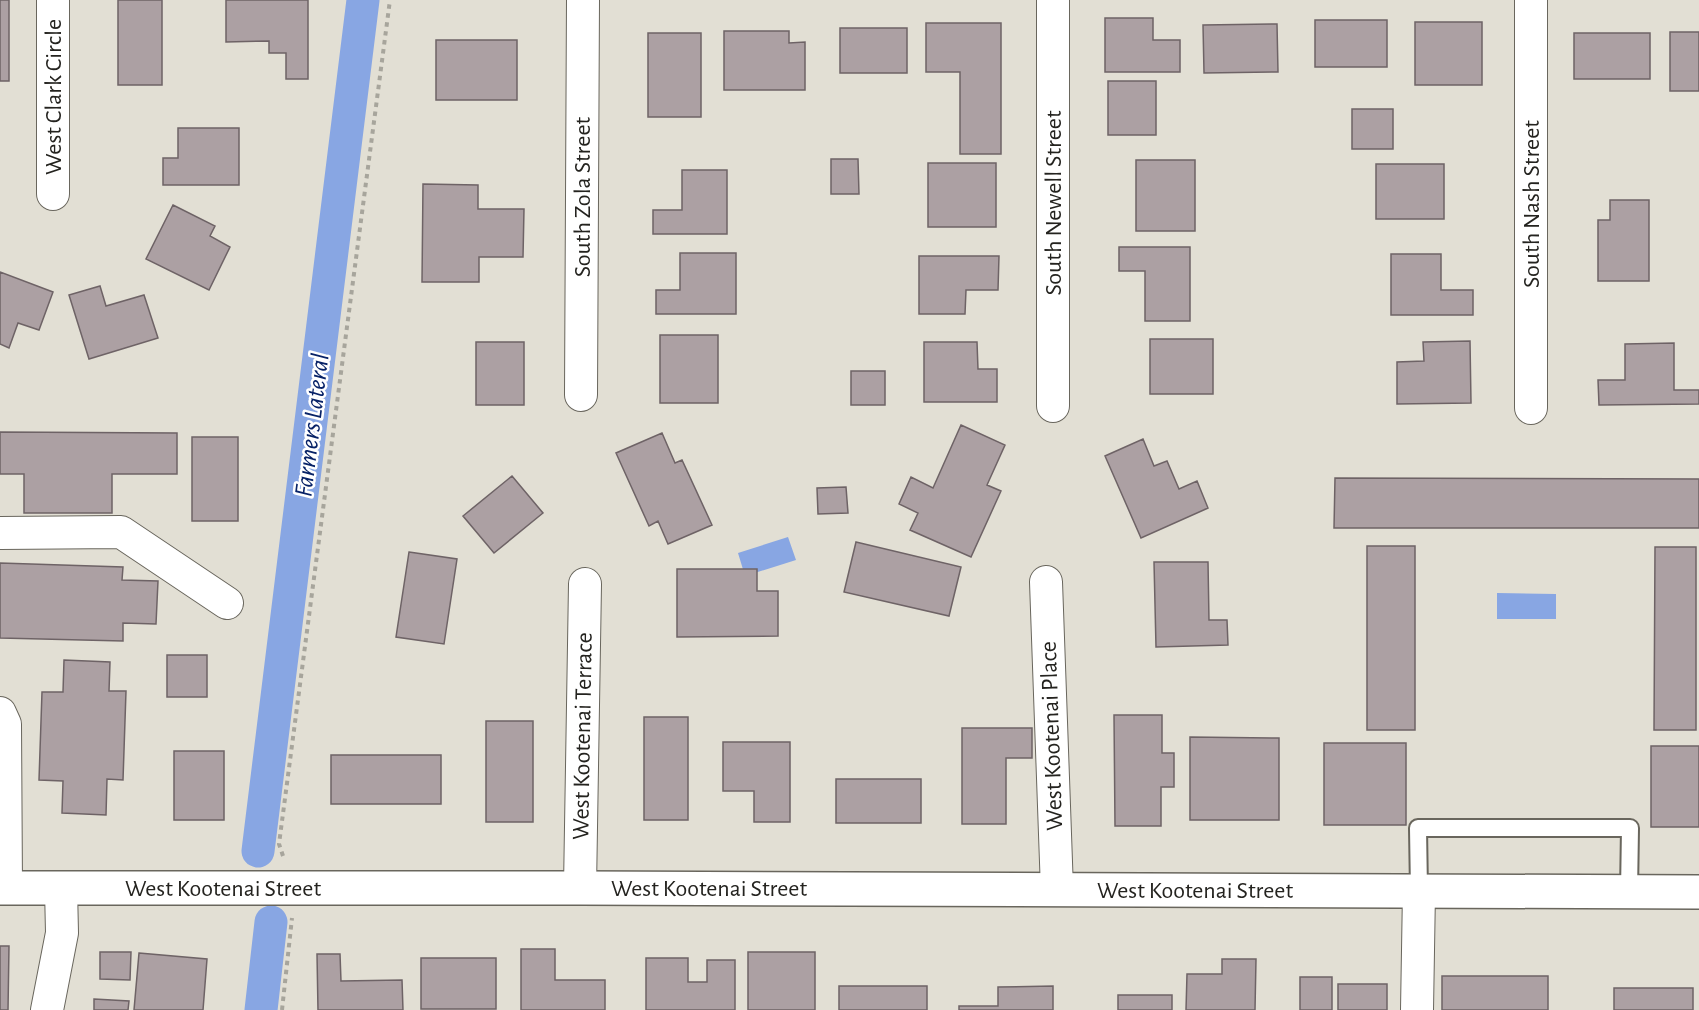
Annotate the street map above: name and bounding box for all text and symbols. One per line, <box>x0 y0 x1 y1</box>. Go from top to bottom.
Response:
street label: West Clark Circle <box>42 19 66 175</box>
street label: South Newell Street <box>1042 110 1066 296</box>
street label: South Zola Street <box>571 117 595 277</box>
street label: South Nash Street <box>1520 120 1544 288</box>
water label: Farmers Lateral <box>290 352 334 498</box>
street label: West Kootenai Terrace <box>569 632 597 840</box>
street label: West Kootenai Place <box>1037 641 1067 831</box>
street label: West Kootenai Street <box>125 877 321 901</box>
street label: West Kootenai Street <box>611 877 807 901</box>
street label: West Kootenai Street <box>1097 879 1293 903</box>

